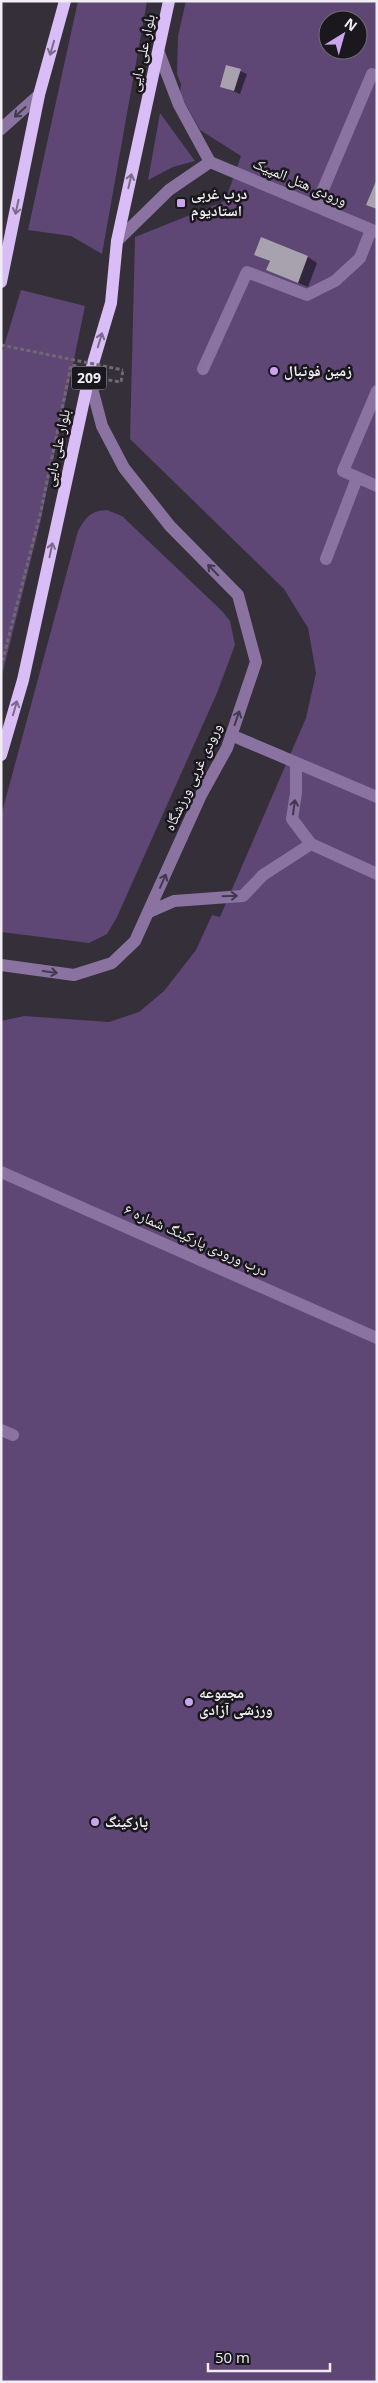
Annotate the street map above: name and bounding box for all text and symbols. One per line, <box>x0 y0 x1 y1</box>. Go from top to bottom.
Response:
north arrow <box>318 10 368 60</box>
street label: بلوار علی دایی <box>123 12 160 94</box>
text: N <box>341 13 361 35</box>
one-way arrow <box>47 40 57 56</box>
one-way arrow <box>14 106 27 118</box>
street label: ورودی هتل المپیک <box>250 152 350 211</box>
one-way arrow <box>126 174 135 190</box>
place label: درب غربی استادیوم <box>191 183 247 221</box>
marker: درب غربی استادیوم <box>175 197 187 209</box>
one-way arrow <box>11 198 21 214</box>
one-way arrow <box>96 333 106 349</box>
place label: زمین فوتبال <box>284 360 352 380</box>
marker: زمین فوتبال <box>268 365 280 377</box>
road number: 209 <box>72 366 106 389</box>
street label: بلوار علی دایی <box>38 407 75 489</box>
one-way arrow <box>47 542 56 558</box>
one-way arrow <box>207 564 219 577</box>
one-way arrow <box>10 700 20 716</box>
one-way arrow <box>233 710 242 726</box>
street label: ورودی غربی ورزشگاه <box>158 720 227 834</box>
one-way arrow <box>289 799 299 815</box>
one-way arrow <box>158 874 168 889</box>
one-way arrow <box>222 892 238 901</box>
one-way arrow <box>41 967 57 977</box>
street label: درب ورودی پارکینگ شماره ۶ <box>121 1198 271 1281</box>
place label: مجموعه ورزشی آزادی <box>199 1682 273 1719</box>
marker: مجموعه ورزشی آزادی <box>183 1696 195 1708</box>
place label: پارکینگ <box>105 1811 148 1831</box>
marker: پارکینگ <box>89 1816 101 1828</box>
scale bar <box>208 2340 330 2372</box>
text: 50 m <box>215 2347 250 2367</box>

